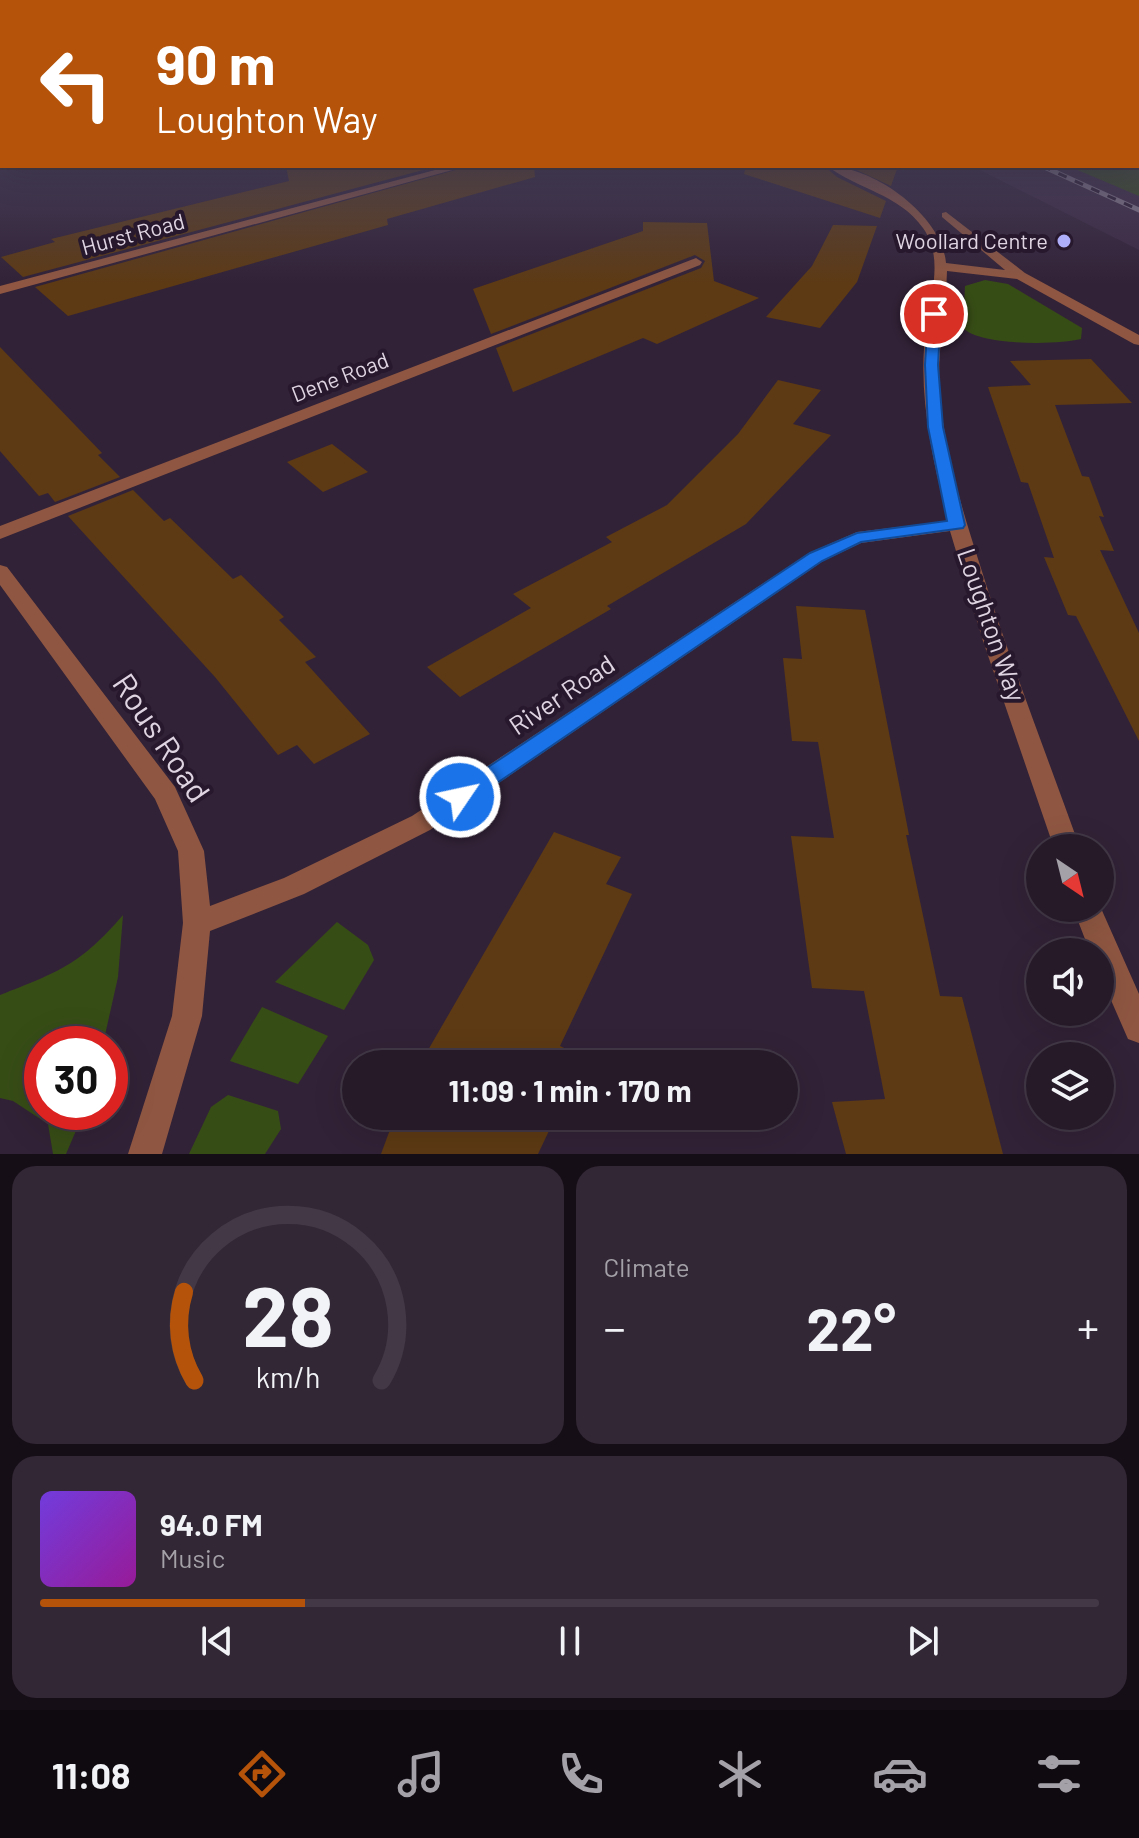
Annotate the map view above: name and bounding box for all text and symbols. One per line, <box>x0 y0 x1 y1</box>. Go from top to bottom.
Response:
text: 90 m <box>156 29 276 96</box>
icon: left <box>24 32 128 136</box>
text: Loughton Way <box>156 97 377 140</box>
street label: Hurst Road <box>78 207 187 259</box>
place label: Woollard Centre <box>896 227 1048 253</box>
marker: Woollard Centre <box>1055 232 1073 250</box>
pin <box>900 280 968 348</box>
icon: arrive <box>912 292 956 336</box>
street label: Dene Road <box>287 346 392 406</box>
street label: Loughton Way <box>952 544 1033 705</box>
street label: River Road <box>503 647 620 740</box>
street label: Rous Road <box>106 665 219 808</box>
position arrow <box>418 755 502 839</box>
north arrow <box>1026 834 1114 922</box>
map controls <box>1026 834 1114 1130</box>
button: sound <box>1026 938 1114 1026</box>
speed limit sign: 30 <box>24 1026 128 1130</box>
button: layers <box>1026 1042 1114 1130</box>
text: 11:09 · 1 min · 170 m <box>449 1072 691 1108</box>
text: Climate <box>604 1251 690 1282</box>
text: 28 <box>242 1264 334 1364</box>
text: 22° <box>806 1291 896 1363</box>
text: − <box>604 1300 626 1353</box>
text: + <box>1077 1300 1099 1353</box>
text: km/h <box>255 1359 320 1394</box>
text: 94.0 FM <box>160 1506 263 1542</box>
text: Music <box>160 1542 225 1573</box>
icon: previous <box>195 1619 239 1663</box>
icon: pause <box>548 1619 592 1663</box>
icon: next <box>901 1619 945 1663</box>
icon: directions <box>234 1746 290 1802</box>
icon: music <box>393 1746 449 1802</box>
icon: phone <box>553 1746 609 1802</box>
icon: climate <box>712 1746 768 1802</box>
icon: car <box>872 1746 928 1802</box>
icon: filters <box>1031 1746 1087 1802</box>
text: 11:08 <box>52 1753 131 1796</box>

